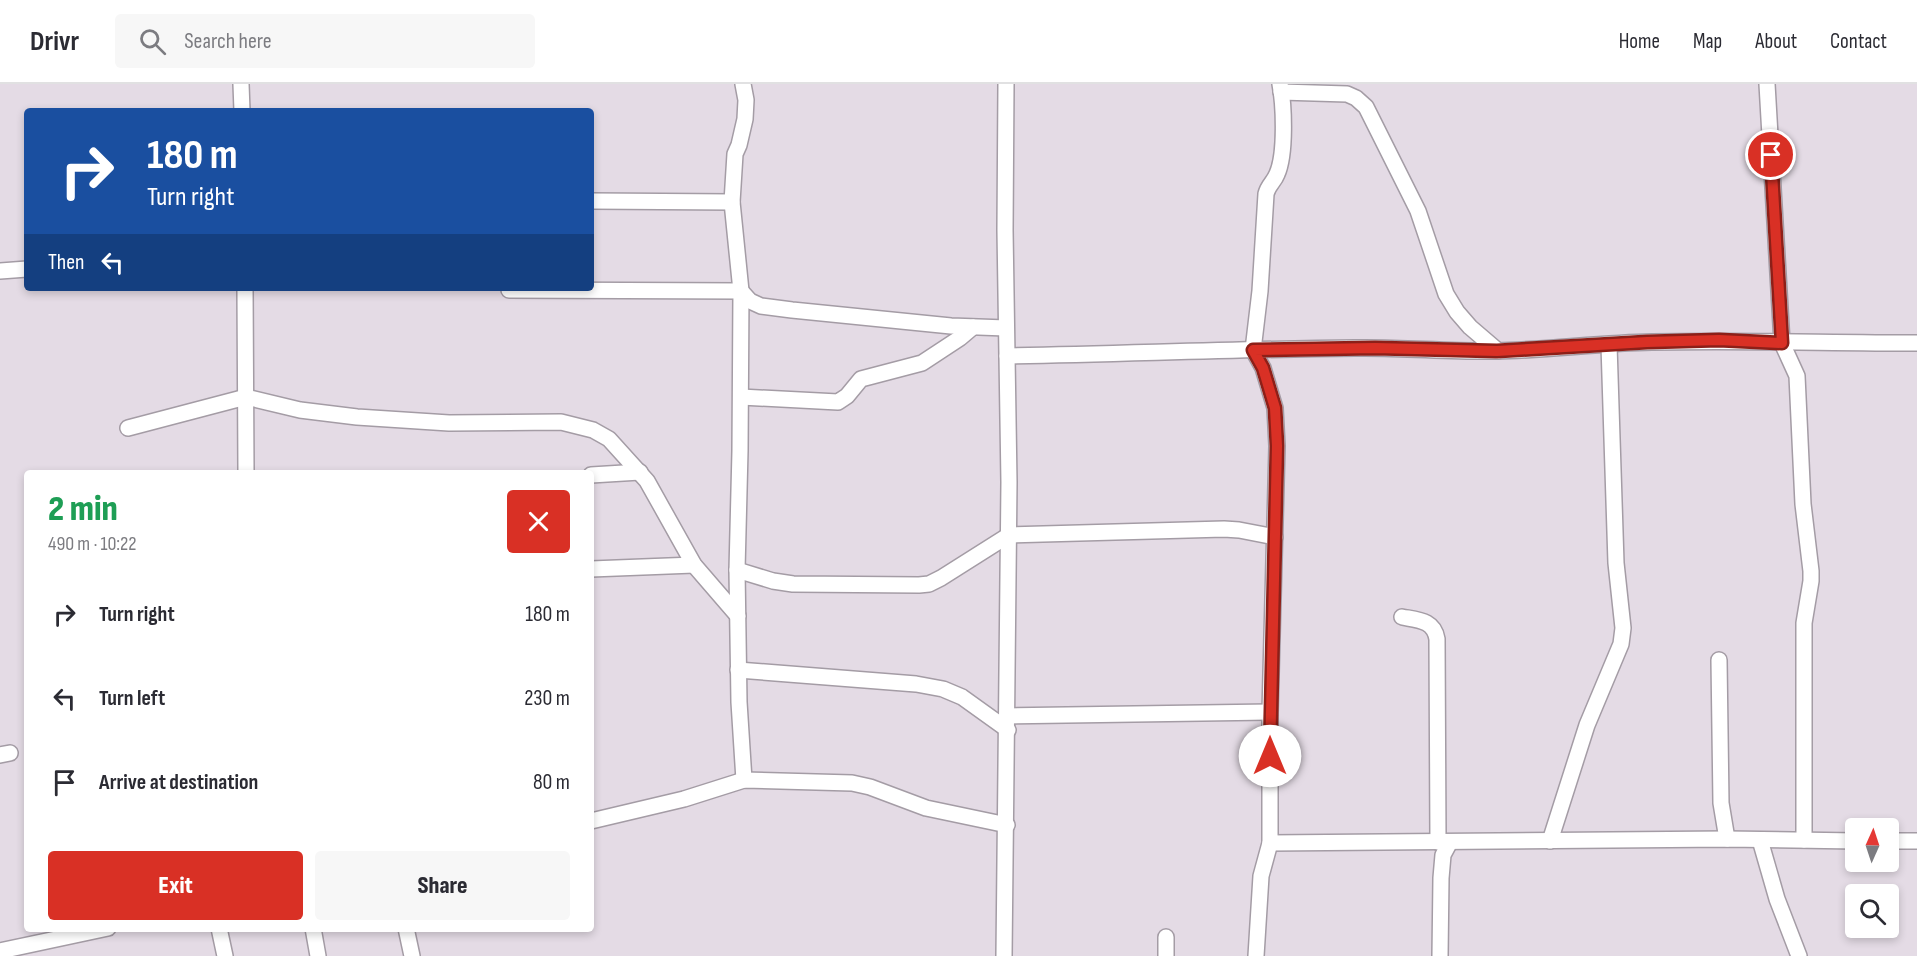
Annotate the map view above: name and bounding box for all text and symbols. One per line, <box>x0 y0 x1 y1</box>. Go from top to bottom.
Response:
search box <box>115 14 535 68</box>
text: Drivr <box>30 25 79 58</box>
icon: search <box>136 25 169 58</box>
text: Search here <box>184 28 272 55</box>
text: Home <box>1619 29 1660 54</box>
text: Map <box>1693 29 1722 54</box>
text: About <box>1755 29 1797 54</box>
text: Contact <box>1830 29 1887 54</box>
pin <box>1745 129 1796 180</box>
text: 180 m <box>147 130 238 181</box>
icon: right <box>48 132 126 210</box>
icon: arrive <box>1754 138 1787 171</box>
text: Turn right <box>147 181 234 213</box>
icon: left <box>96 246 129 279</box>
text: Then <box>48 249 84 276</box>
text: 2 min <box>48 488 118 531</box>
button: close <box>507 490 570 553</box>
text: 490 m · 10:22 <box>48 532 137 556</box>
icon: right <box>48 598 81 631</box>
text: Turn right <box>99 601 175 628</box>
text: 180 m <box>525 601 570 628</box>
icon: left <box>48 682 81 715</box>
text: Turn left <box>99 685 165 712</box>
text: 230 m <box>524 685 570 712</box>
position arrow <box>1238 724 1302 788</box>
icon: arrive <box>48 766 81 799</box>
text: Arrive at destination <box>99 769 258 796</box>
text: 80 m <box>533 769 570 796</box>
north arrow <box>1845 818 1899 872</box>
map controls <box>1845 818 1899 938</box>
button: Exit <box>48 851 303 920</box>
button: Share <box>315 851 570 920</box>
button: search <box>1845 884 1899 938</box>

